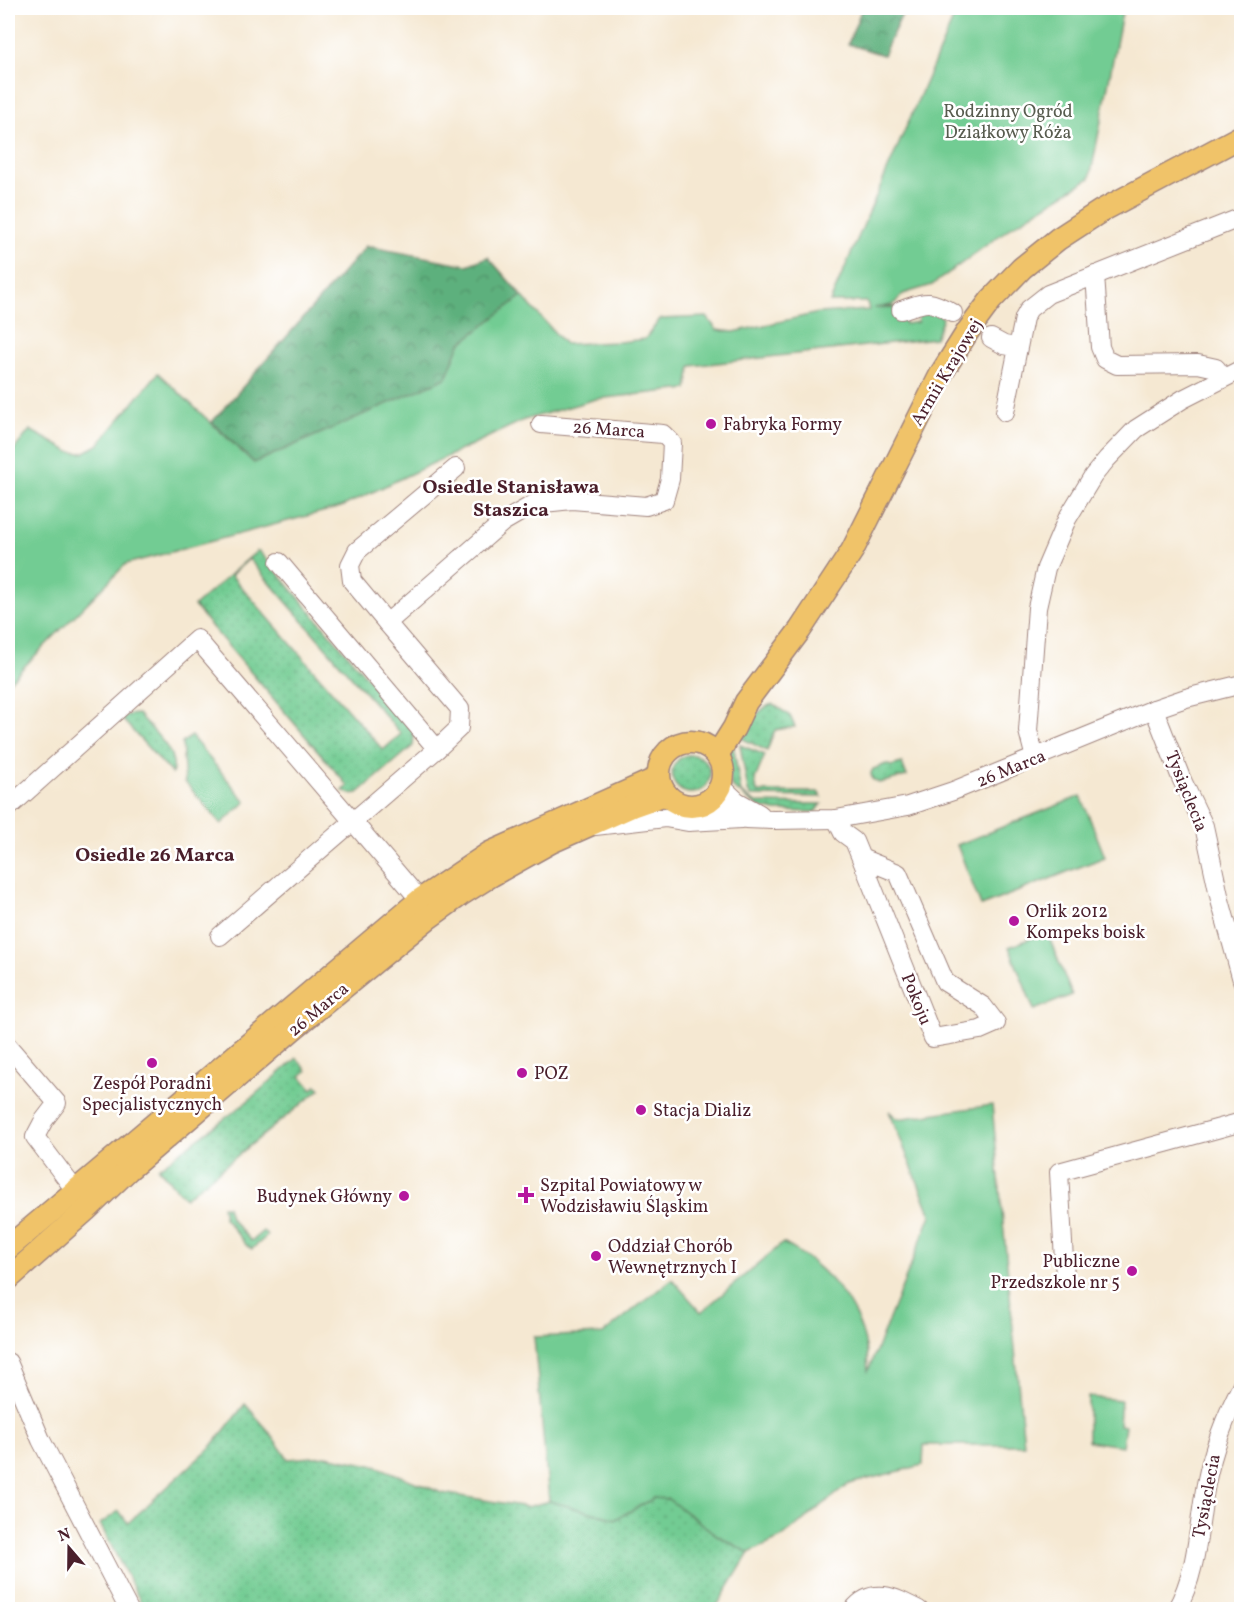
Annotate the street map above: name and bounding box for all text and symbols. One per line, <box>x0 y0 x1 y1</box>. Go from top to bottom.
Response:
park label: Rodzinny Ogród Działkowy Róża <box>943 100 1073 146</box>
street label: Armii Krajowej <box>905 314 989 431</box>
place label: Fabryka Formy <box>723 413 842 438</box>
street label: 26 Marca <box>572 415 646 446</box>
marker: Fabryka Formy <box>704 417 718 431</box>
district label: Osiedle Stanisława Staszica <box>423 474 599 525</box>
street label: 26 Marca <box>973 744 1050 795</box>
street label: Tysiąclecia <box>1158 747 1213 836</box>
district label: Osiedle 26 Marca <box>75 842 235 870</box>
place label: Orlik 2012 Kompeks boisk <box>1026 900 1145 946</box>
marker: Orlik 2012 Kompeks boisk <box>1007 914 1021 928</box>
street label: Pokoju <box>894 970 937 1029</box>
street label: 26 Marca <box>283 977 355 1043</box>
marker: Zespół Poradni Specjalistycznych <box>145 1056 159 1070</box>
place label: POZ <box>534 1062 569 1087</box>
marker: POZ <box>515 1066 529 1080</box>
place label: Zespół Poradni Specjalistycznych <box>82 1072 222 1118</box>
place label: Stacja Dializ <box>653 1099 751 1124</box>
marker: Stacja Dializ <box>634 1103 648 1117</box>
place label: Szpital Powiatowy w Wodzisławiu Śląskim <box>540 1174 709 1220</box>
place label: Budynek Główny <box>256 1185 392 1210</box>
marker: Szpital Powiatowy w Wodzisławiu Śląskim <box>517 1186 535 1204</box>
marker: Budynek Główny <box>397 1189 411 1203</box>
place label: Oddział Chorób Wewnętrznych I <box>608 1235 737 1281</box>
marker: Oddział Chorób Wewnętrznych I <box>589 1249 603 1263</box>
place label: Publiczne Przedszkole nr 5 <box>991 1250 1120 1296</box>
marker: Publiczne Przedszkole nr 5 <box>1125 1264 1139 1278</box>
street label: Tysiąclecia <box>1187 1452 1228 1541</box>
north arrow <box>39 1518 99 1578</box>
text: N <box>55 1523 74 1548</box>

